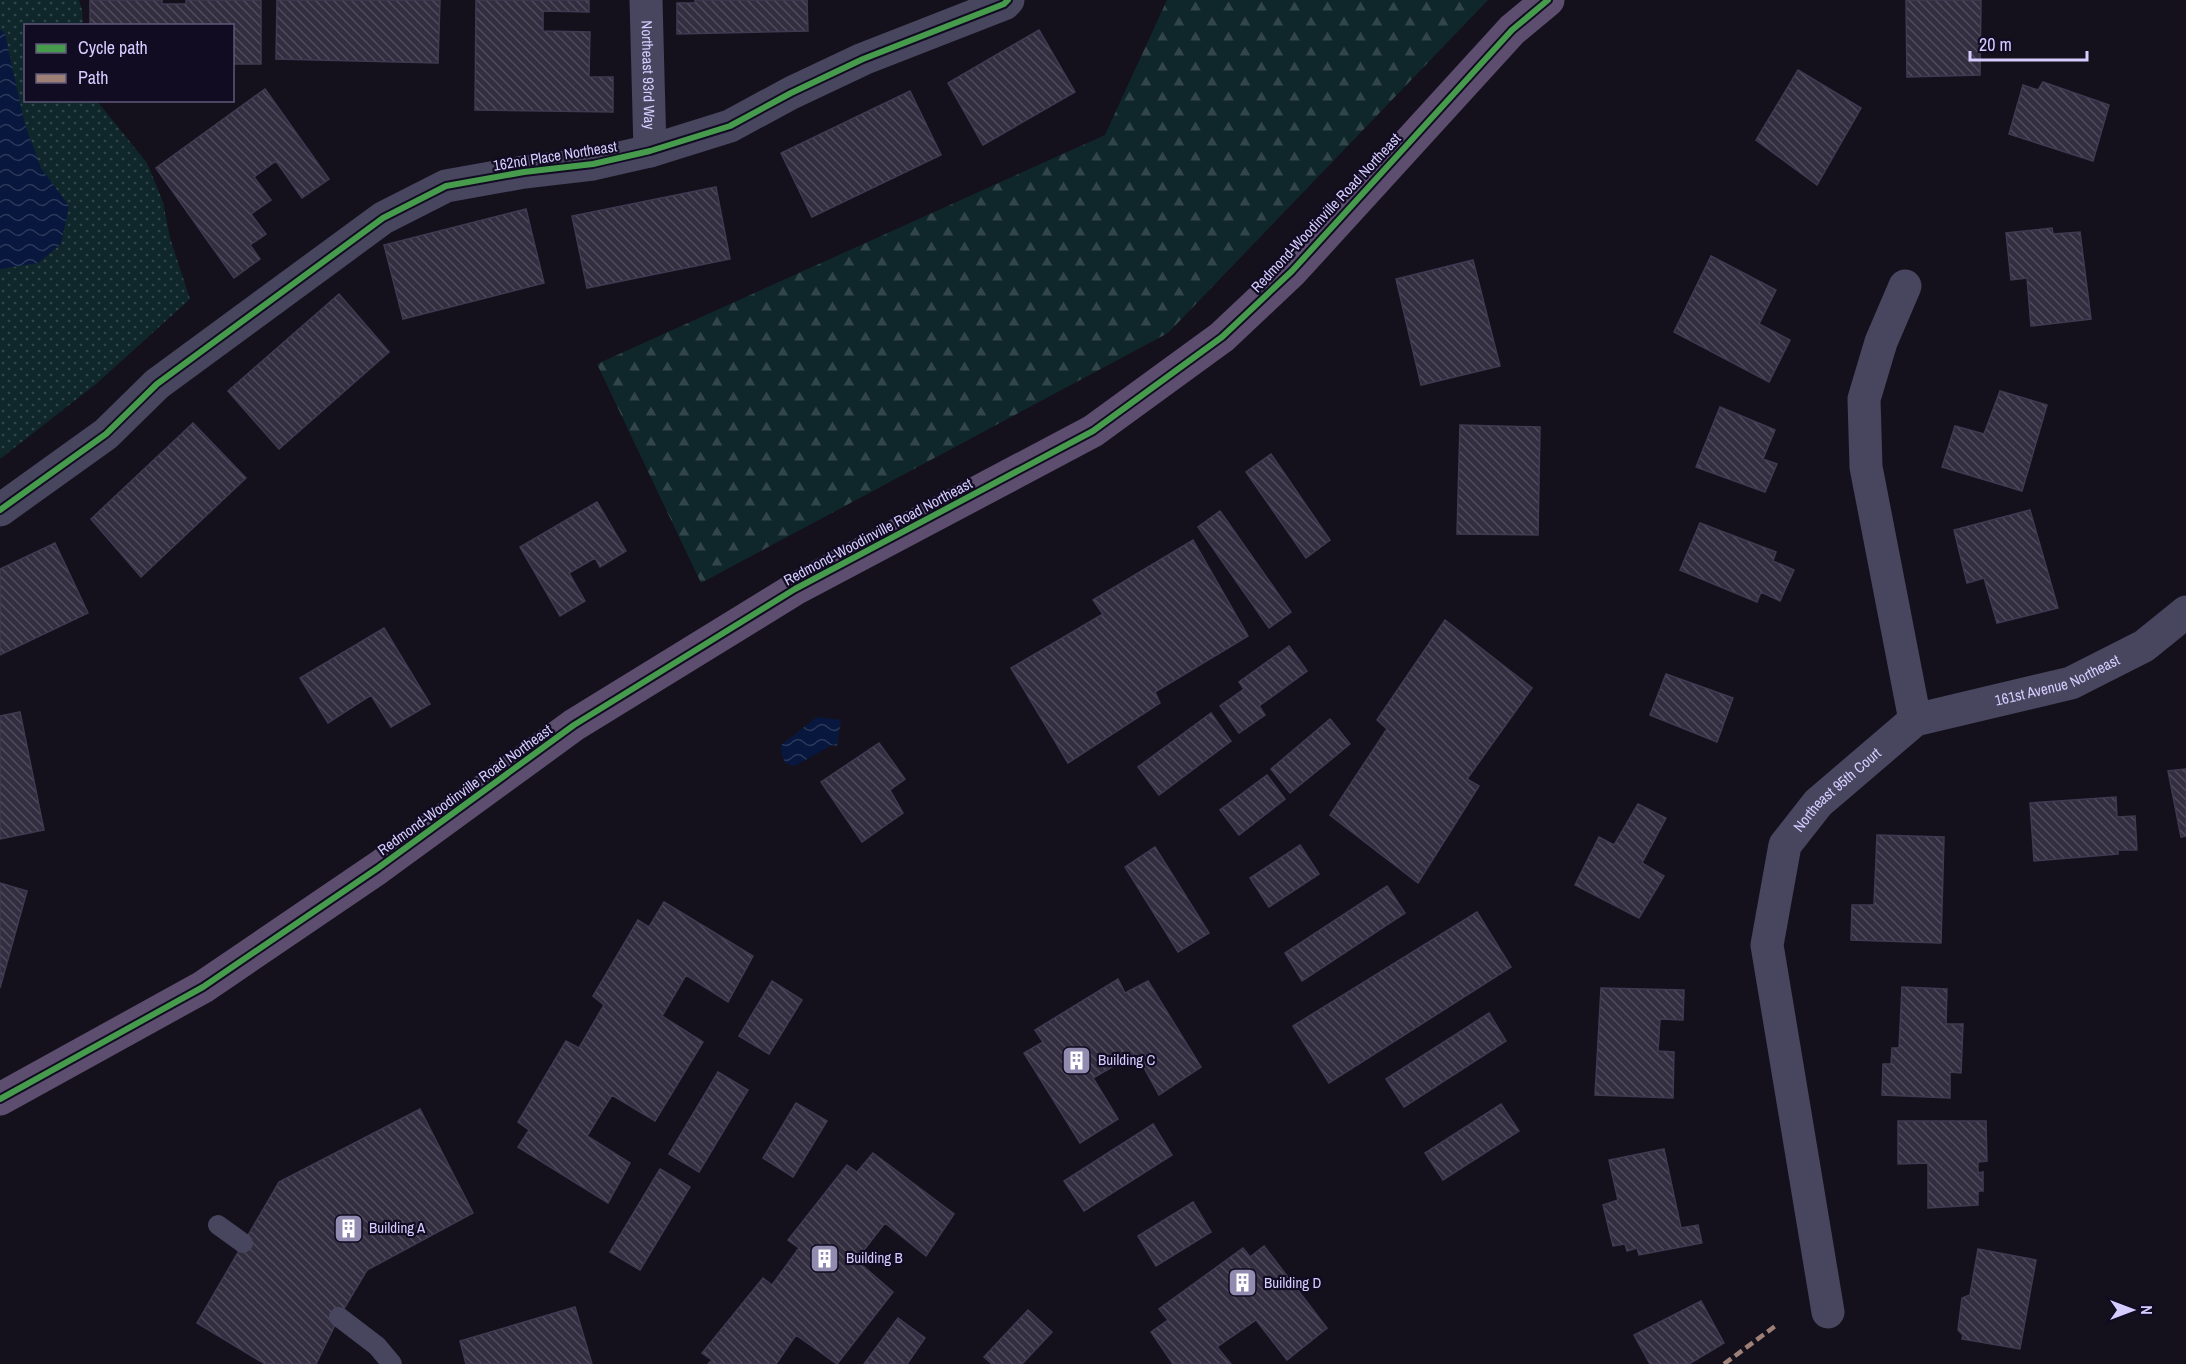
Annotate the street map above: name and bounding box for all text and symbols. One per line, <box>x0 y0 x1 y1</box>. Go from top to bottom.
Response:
street label: Northeast 93rd Way <box>637 20 660 131</box>
legend <box>24 24 234 102</box>
scale bar <box>1970 24 2087 62</box>
text: 20 m <box>1979 32 2012 57</box>
text: Cycle path <box>78 35 148 60</box>
text: Path <box>78 65 108 90</box>
street label: Redmond-Woodinville Road Northeast <box>1246 128 1406 297</box>
street label: 162nd Place Northeast <box>491 135 619 176</box>
street label: Redmond-Woodinville Road Northeast <box>780 472 976 590</box>
street label: 161st Avenue Northeast <box>1993 649 2124 711</box>
street label: Redmond-Woodinville Road Northeast <box>373 719 557 860</box>
street label: Northeast 95th Court <box>1788 742 1886 836</box>
building icon: Building C <box>1061 1044 1093 1076</box>
place label: Building C <box>1098 1049 1156 1070</box>
building icon: Building A <box>332 1212 364 1244</box>
place label: Building A <box>369 1217 426 1238</box>
building icon: Building B <box>809 1242 841 1274</box>
place label: Building B <box>846 1247 903 1268</box>
building icon: Building D <box>1227 1267 1259 1299</box>
place label: Building D <box>1264 1272 1322 1293</box>
north arrow <box>2102 1280 2162 1340</box>
text: N <box>2136 1305 2158 1315</box>

